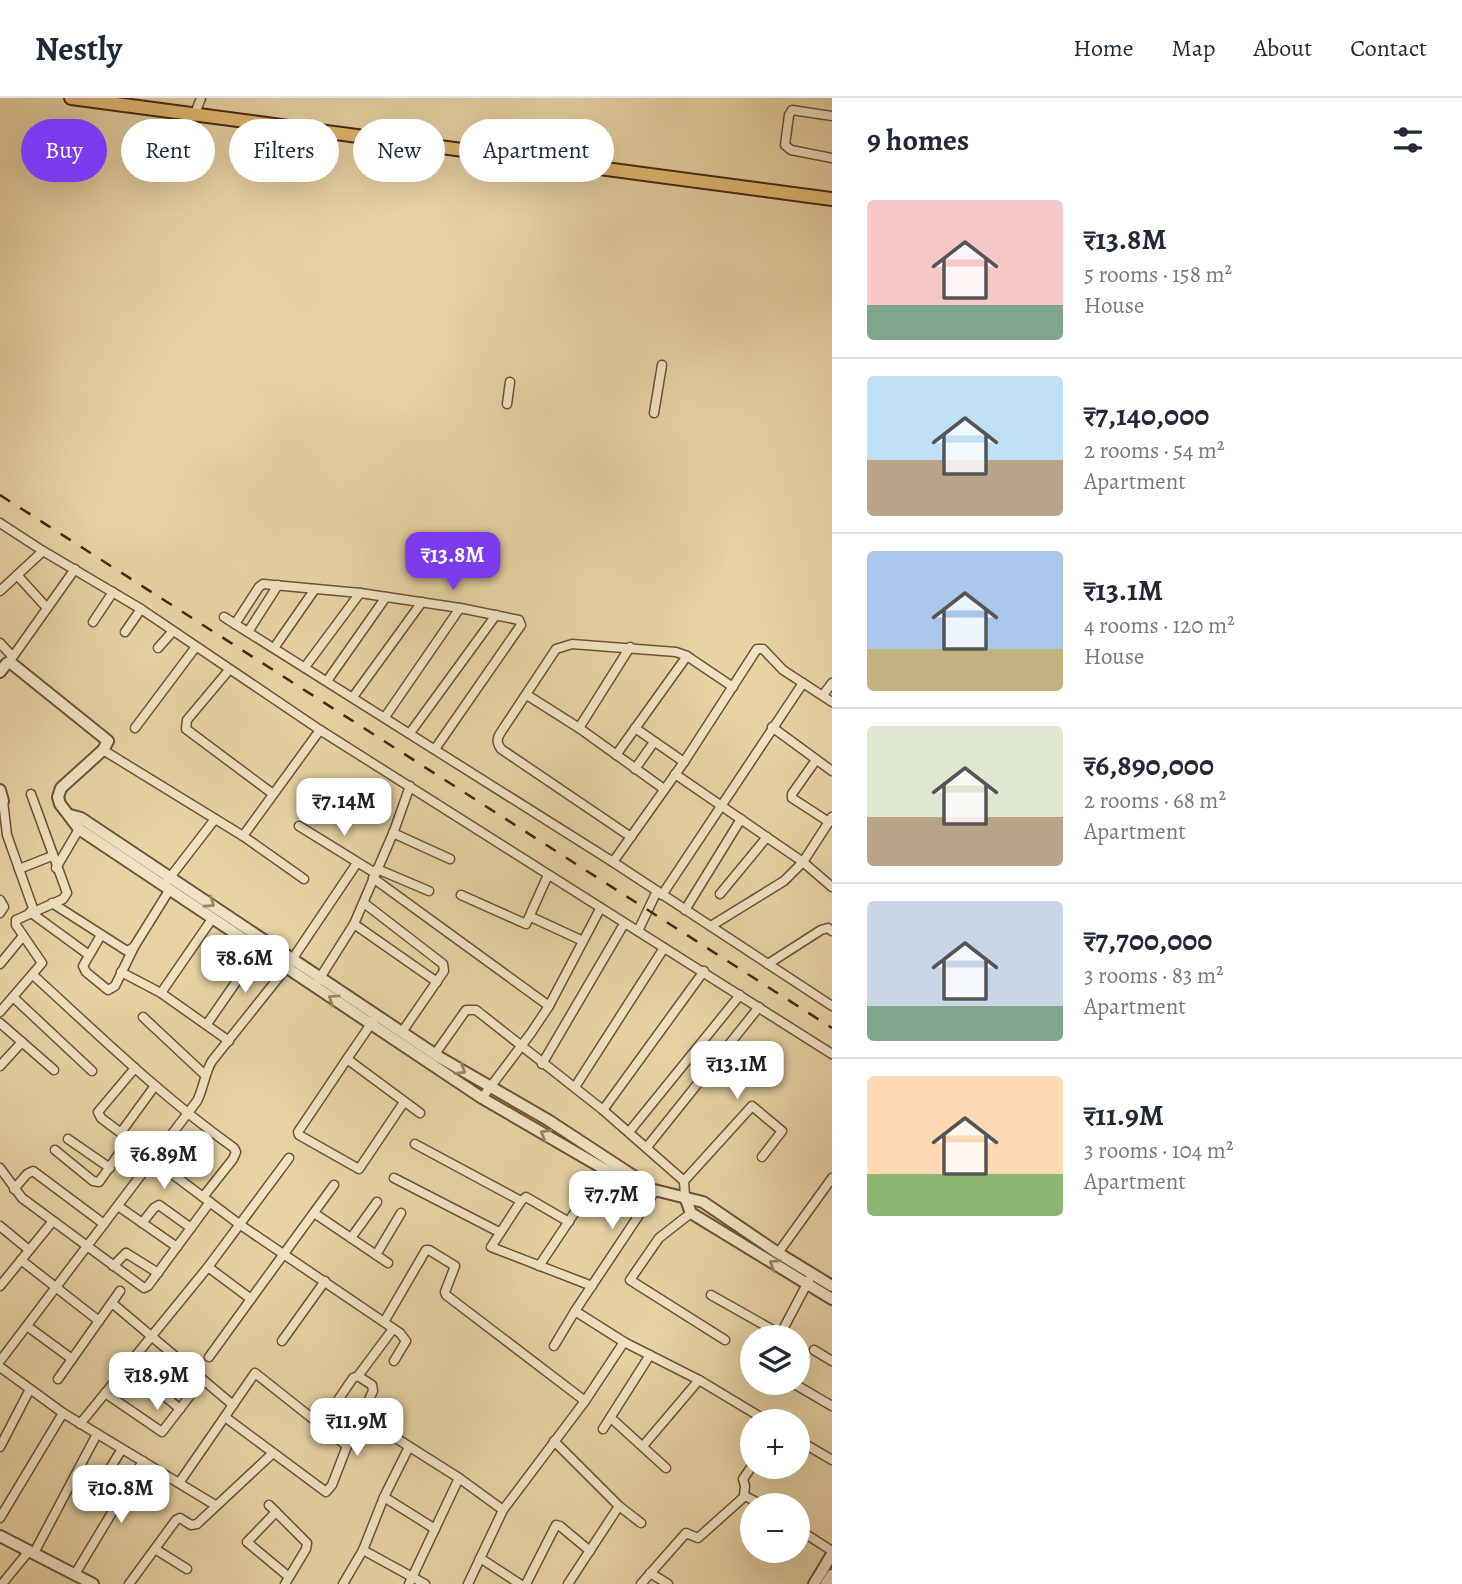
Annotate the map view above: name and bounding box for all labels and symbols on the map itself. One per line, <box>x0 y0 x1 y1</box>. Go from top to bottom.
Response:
pin: ₹13.8M <box>396 532 510 592</box>
pin: ₹7.14M <box>287 778 401 838</box>
one-way arrow <box>202 895 215 908</box>
pin: ₹8.6M <box>196 936 294 995</box>
one-way arrow <box>328 995 341 1007</box>
pin: ₹13.1M <box>680 1042 794 1101</box>
one-way arrow <box>453 1061 466 1074</box>
one-way arrow <box>540 1129 553 1142</box>
pin: ₹6.89M <box>107 1132 221 1191</box>
pin: ₹7.7M <box>563 1172 661 1231</box>
one-way arrow <box>768 1259 781 1272</box>
pin: ₹18.9M <box>100 1352 214 1412</box>
pin: ₹11.9M <box>300 1398 414 1458</box>
pin: ₹10.8M <box>64 1466 178 1525</box>

